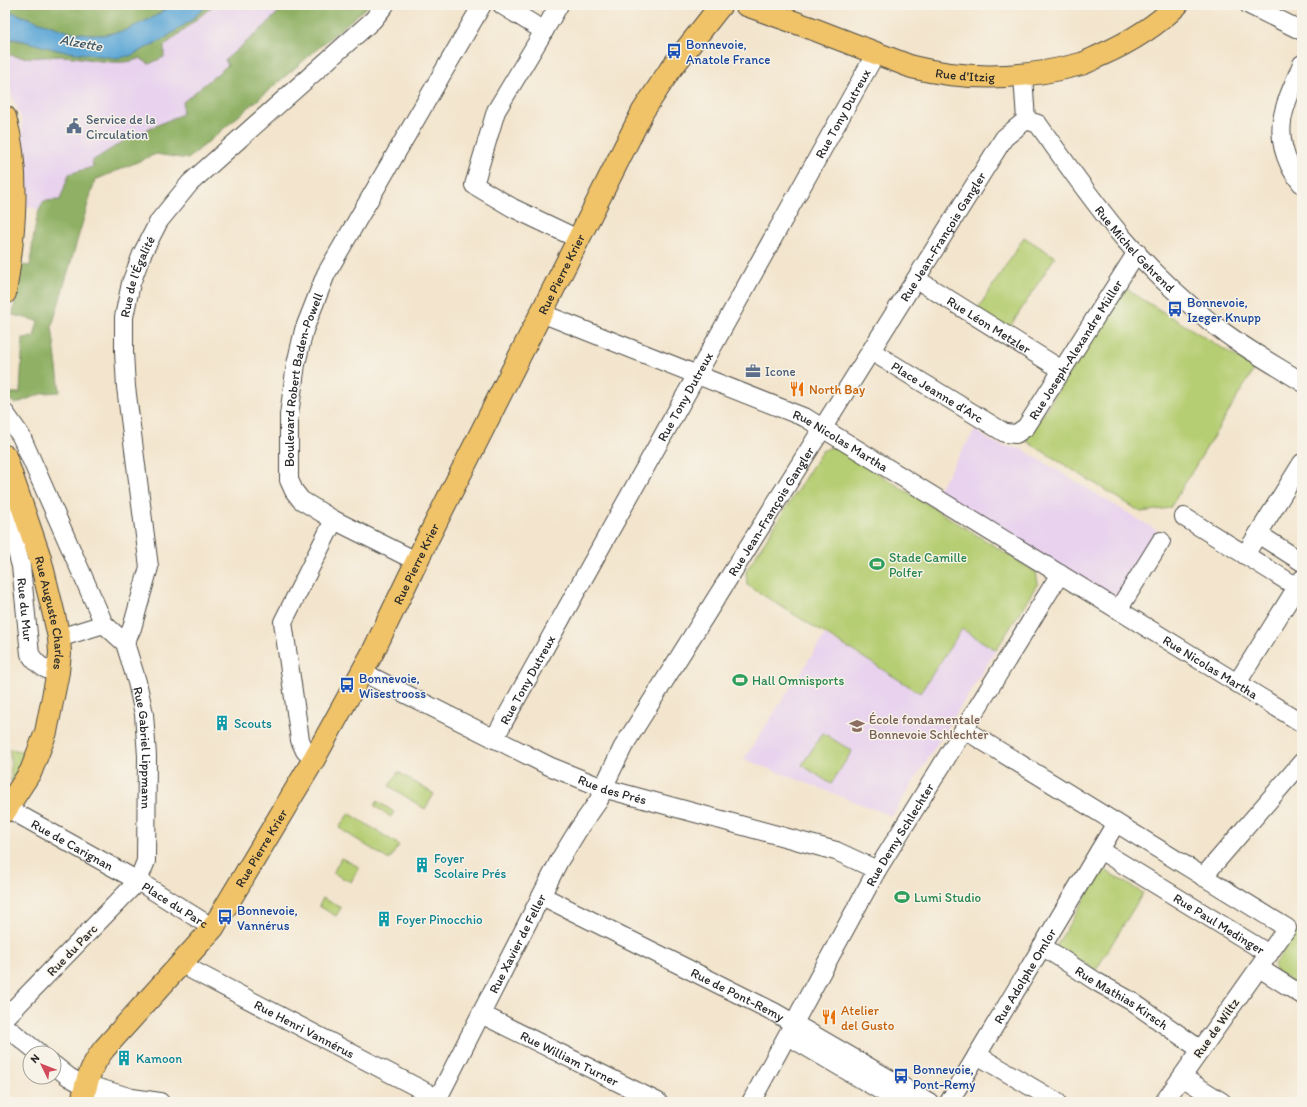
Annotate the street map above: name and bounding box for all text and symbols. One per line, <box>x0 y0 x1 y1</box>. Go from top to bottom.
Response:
water label: Alzette <box>59 31 105 55</box>
place label: Bonnevoie, Anatole France <box>686 37 770 67</box>
bus stop icon: Bonnevoie, Anatole France <box>665 42 683 60</box>
street label: Rue d'Itzig <box>934 65 995 84</box>
street label: Rue Tony Dutreux <box>811 66 873 161</box>
place label: Service de la Circulation <box>86 112 156 142</box>
public building icon: Service de la Circulation <box>65 117 83 135</box>
street label: Rue Jean-François Gangler <box>896 169 989 304</box>
street label: Rue Michel Gehrend <box>1092 202 1178 295</box>
street label: Rue Pierre Krier <box>534 230 588 317</box>
street label: Rue de l'Égalité <box>117 233 158 319</box>
street label: Rue Joseph-Alexandre Müller <box>1025 277 1125 422</box>
street label: Boulevard Robert Baden-Powell <box>281 290 326 467</box>
street label: Rue Léon Metzler <box>944 293 1034 356</box>
place label: Bonnevoie, Izeger Knupp <box>1187 295 1261 325</box>
bus stop icon: Bonnevoie, Izeger Knupp <box>1166 300 1184 318</box>
street label: Rue Tony Dutreux <box>654 349 716 444</box>
street label: Place Jeanne d'Arc <box>889 358 986 425</box>
office icon: Icone <box>744 362 762 380</box>
place label: Icone <box>765 364 796 379</box>
restaurant icon: North Bay <box>788 380 806 398</box>
place label: North Bay <box>809 382 865 397</box>
street label: Rue Nicolas Martha <box>791 406 891 474</box>
street label: Rue Jean-François Gangler <box>724 444 817 579</box>
street label: Rue Pierre Krier <box>390 520 442 607</box>
place label: Stade Camille Polfer <box>889 550 967 580</box>
street label: Rue Auguste Charles <box>32 554 68 671</box>
sports icon: Stade Camille Polfer <box>868 555 886 573</box>
street label: Rue du Mur <box>15 577 36 642</box>
street label: Rue Tony Dutreux <box>496 632 558 727</box>
street label: Rue Nicolas Martha <box>1160 632 1261 702</box>
place label: Bonnevoie, Wisestrooss <box>359 671 426 701</box>
sports icon: Hall Omnisports <box>731 671 749 689</box>
place label: Hall Omnisports <box>752 673 844 688</box>
bus stop icon: Bonnevoie, Wisestrooss <box>338 676 356 694</box>
street label: Rue Gabriel Lippmann <box>131 685 155 809</box>
place label: École fondamentale Bonnevoie Schlechter <box>869 712 989 742</box>
building icon: Scouts <box>213 714 231 732</box>
place label: Scouts <box>234 716 272 731</box>
school or university icon: École fondamentale Bonnevoie Schlechter <box>848 717 866 735</box>
street label: Rue des Prés <box>576 771 648 807</box>
street label: Rue Demy Schlechter <box>862 779 937 889</box>
street label: Rue Pierre Krier <box>232 805 290 890</box>
street label: Rue de Carignan <box>29 816 116 873</box>
place label: Foyer Scolaire Prés <box>434 851 507 881</box>
building icon: Foyer Scolaire Prés <box>413 856 431 874</box>
street label: Place du Parc <box>140 878 211 931</box>
sports icon: Lumi Studio <box>893 888 911 906</box>
street label: Rue Xavier de Feller <box>485 890 549 996</box>
place label: Lumi Studio <box>914 890 982 905</box>
street label: Rue Paul Medinger <box>1171 890 1268 957</box>
place label: Bonnevoie, Vannérus <box>237 903 298 933</box>
bus stop icon: Bonnevoie, Vannérus <box>216 908 234 926</box>
building icon: Foyer Pinocchio <box>375 910 393 928</box>
place label: Foyer Pinocchio <box>396 912 483 927</box>
street label: Rue du Parc <box>44 921 100 979</box>
street label: Rue Adolphe Omlor <box>990 925 1059 1026</box>
street label: Rue Mathias Kirsch <box>1073 962 1171 1032</box>
street label: Rue de Pont-Remy <box>689 964 787 1024</box>
street label: Rue de Wiltz <box>1190 995 1242 1061</box>
street label: Rue Henri Vannérus <box>252 996 357 1061</box>
place label: Atelier del Gusto <box>841 1003 895 1033</box>
restaurant icon: Atelier del Gusto <box>820 1008 838 1026</box>
street label: Rue William Turner <box>518 1027 622 1089</box>
north arrow <box>22 1045 62 1085</box>
building icon: Kamoon <box>115 1049 133 1067</box>
text: N <box>28 1051 42 1066</box>
place label: Kamoon <box>136 1051 182 1066</box>
place label: Bonnevoie, Pont-Remy <box>913 1062 975 1092</box>
bus stop icon: Bonnevoie, Pont-Remy <box>892 1067 910 1085</box>

